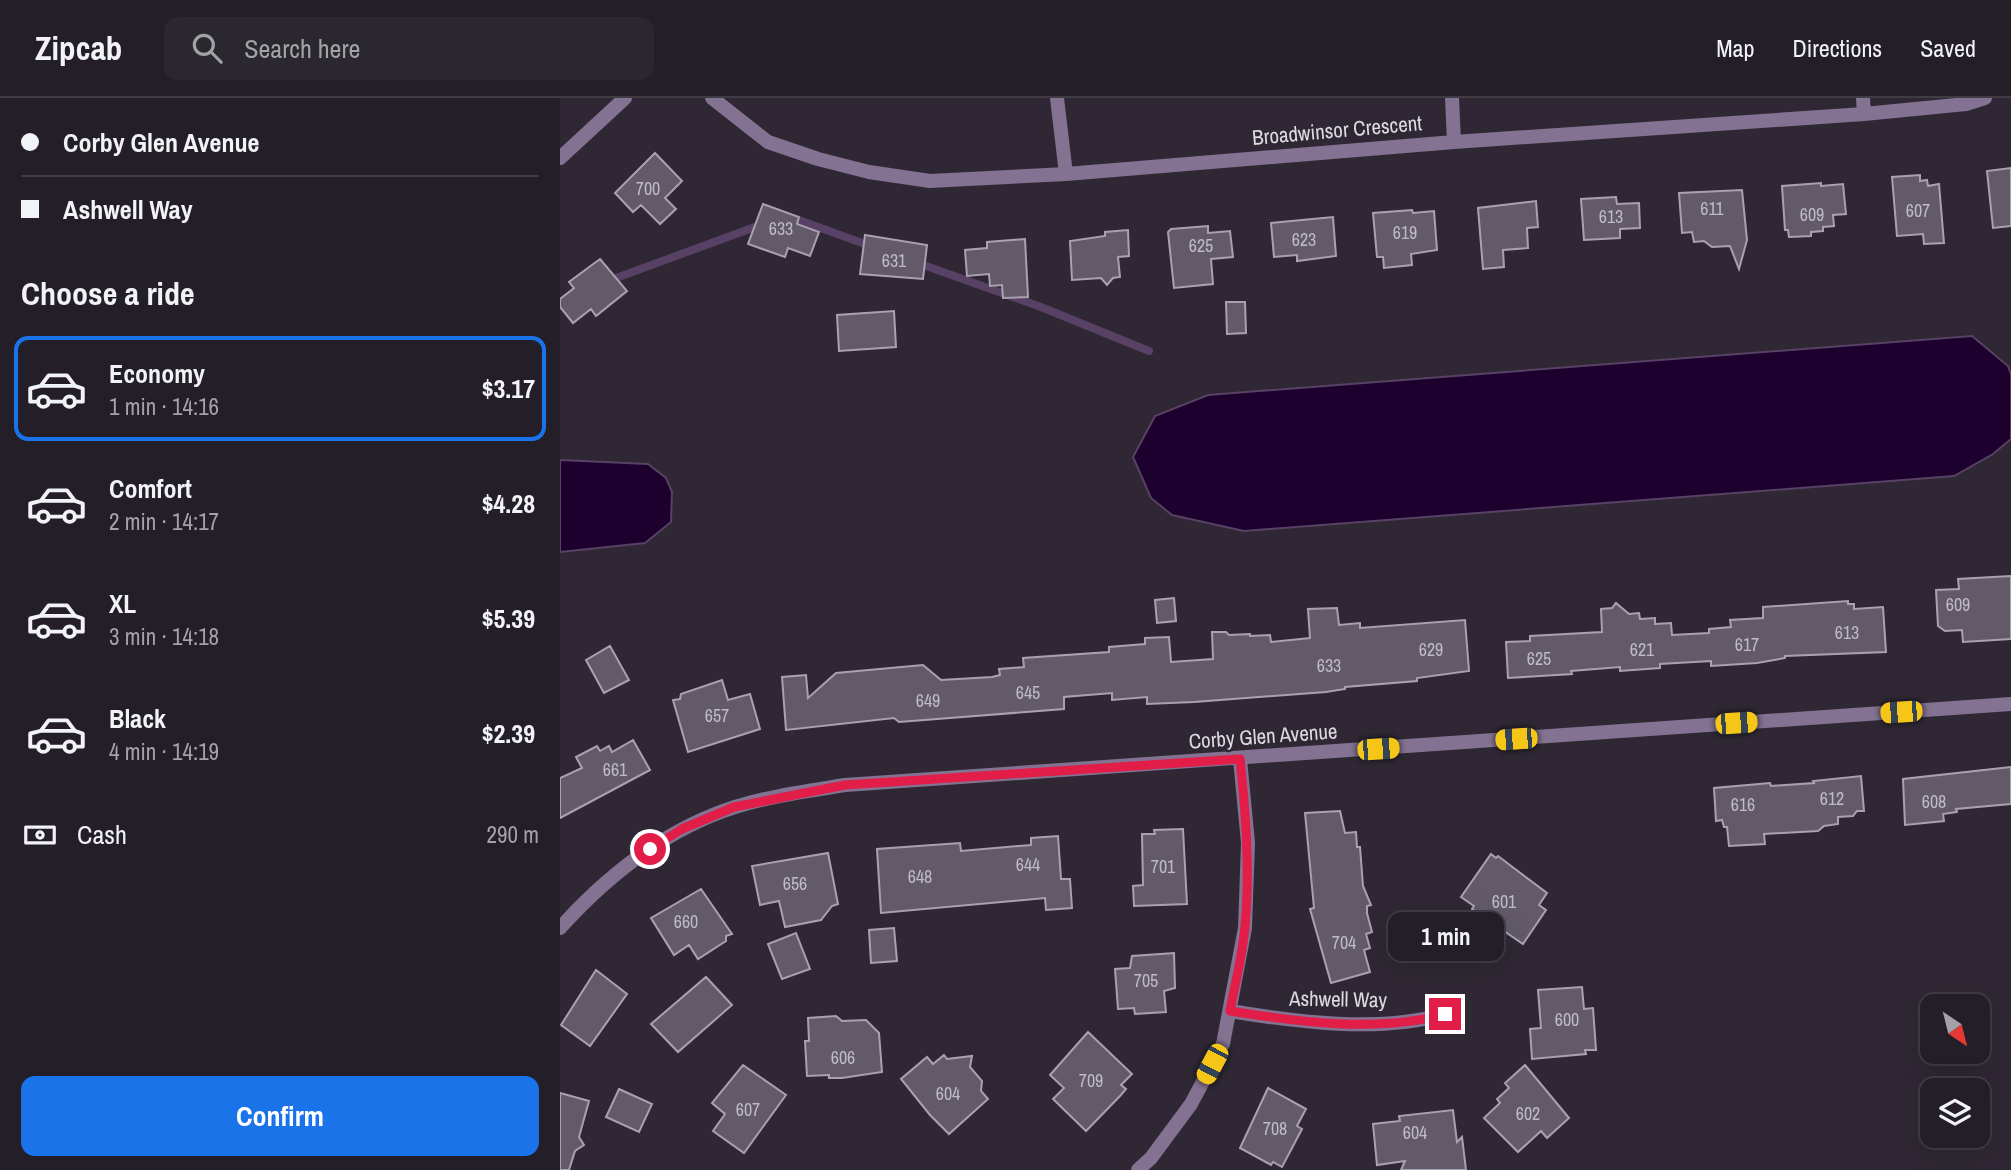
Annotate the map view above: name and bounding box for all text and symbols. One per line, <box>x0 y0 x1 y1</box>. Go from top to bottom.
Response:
search box <box>164 17 654 80</box>
text: Zipcab <box>35 26 122 70</box>
icon: search <box>188 29 226 67</box>
text: Search here <box>244 31 360 66</box>
text: Map <box>1716 32 1754 64</box>
text: Directions <box>1792 32 1882 64</box>
text: Saved <box>1920 32 1976 64</box>
street label: Broadwinsor Crescent <box>1251 108 1423 152</box>
text: Corby Glen Avenue <box>63 125 259 160</box>
house number: 700 <box>636 176 660 201</box>
text: Ashwell Way <box>63 192 193 227</box>
house number: 611 <box>1700 196 1725 221</box>
house number: 607 <box>1906 198 1930 223</box>
house number: 609 <box>1800 202 1824 227</box>
house number: 613 <box>1599 204 1623 229</box>
house number: 633 <box>769 216 793 241</box>
house number: 619 <box>1393 220 1417 245</box>
house number: 623 <box>1292 227 1316 252</box>
house number: 625 <box>1189 233 1213 258</box>
house number: 631 <box>882 248 907 273</box>
text: Choose a ride <box>21 272 195 315</box>
text: Economy <box>109 356 205 391</box>
icon: car <box>25 357 88 420</box>
text: $3.17 <box>482 371 535 406</box>
text: 1 min · 14:16 <box>109 391 219 422</box>
text: Comfort <box>109 471 192 506</box>
icon: car <box>25 472 88 535</box>
text: $4.28 <box>482 486 535 521</box>
text: 2 min · 14:17 <box>109 506 219 537</box>
text: XL <box>109 586 136 621</box>
icon: car <box>25 587 88 650</box>
house number: 609 <box>1946 592 1970 617</box>
text: $5.39 <box>482 601 535 636</box>
house number: 613 <box>1835 620 1859 645</box>
text: 3 min · 14:18 <box>109 621 219 652</box>
house number: 617 <box>1735 632 1759 657</box>
house number: 629 <box>1419 637 1443 662</box>
house number: 621 <box>1630 637 1655 662</box>
house number: 625 <box>1527 646 1551 671</box>
house number: 633 <box>1317 653 1341 678</box>
house number: 645 <box>1016 680 1040 705</box>
house number: 649 <box>916 688 940 713</box>
car <box>1880 700 1923 724</box>
text: Black <box>109 701 166 736</box>
icon: car <box>25 702 88 765</box>
house number: 657 <box>705 703 729 728</box>
car <box>1715 711 1758 735</box>
text: $2.39 <box>482 716 535 751</box>
street label: Corby Glen Avenue <box>1188 716 1338 756</box>
car <box>1495 727 1538 751</box>
text: 4 min · 14:19 <box>109 736 219 767</box>
car <box>1357 737 1400 761</box>
house number: 661 <box>603 757 628 782</box>
house number: 612 <box>1820 786 1844 811</box>
house number: 608 <box>1922 789 1946 814</box>
house number: 616 <box>1731 792 1755 817</box>
icon: cash <box>21 816 59 854</box>
text: Cash <box>77 817 127 852</box>
text: 290 m <box>487 819 539 850</box>
route start <box>634 833 666 865</box>
house number: 644 <box>1016 852 1040 877</box>
house number: 701 <box>1151 854 1176 879</box>
house number: 648 <box>908 864 932 889</box>
house number: 656 <box>783 871 807 896</box>
house number: 601 <box>1492 889 1517 914</box>
house number: 660 <box>674 909 698 934</box>
callout: 1 min <box>1387 912 1503 962</box>
text: 1 min <box>1421 921 1471 952</box>
house number: 704 <box>1332 930 1356 955</box>
house number: 705 <box>1134 968 1158 993</box>
street label: Ashwell Way <box>1288 984 1388 1014</box>
north arrow <box>1920 994 1990 1064</box>
map controls <box>1920 994 1990 1148</box>
route end <box>1429 998 1461 1030</box>
house number: 600 <box>1555 1007 1579 1032</box>
car <box>1193 1041 1232 1087</box>
house number: 606 <box>831 1045 855 1070</box>
house number: 709 <box>1079 1068 1103 1093</box>
button: Confirm <box>21 1076 539 1156</box>
button: layers <box>1920 1078 1990 1148</box>
house number: 604 <box>936 1081 960 1106</box>
house number: 607 <box>736 1097 760 1122</box>
house number: 602 <box>1516 1101 1540 1126</box>
house number: 708 <box>1263 1116 1287 1141</box>
house number: 604 <box>1403 1120 1427 1145</box>

